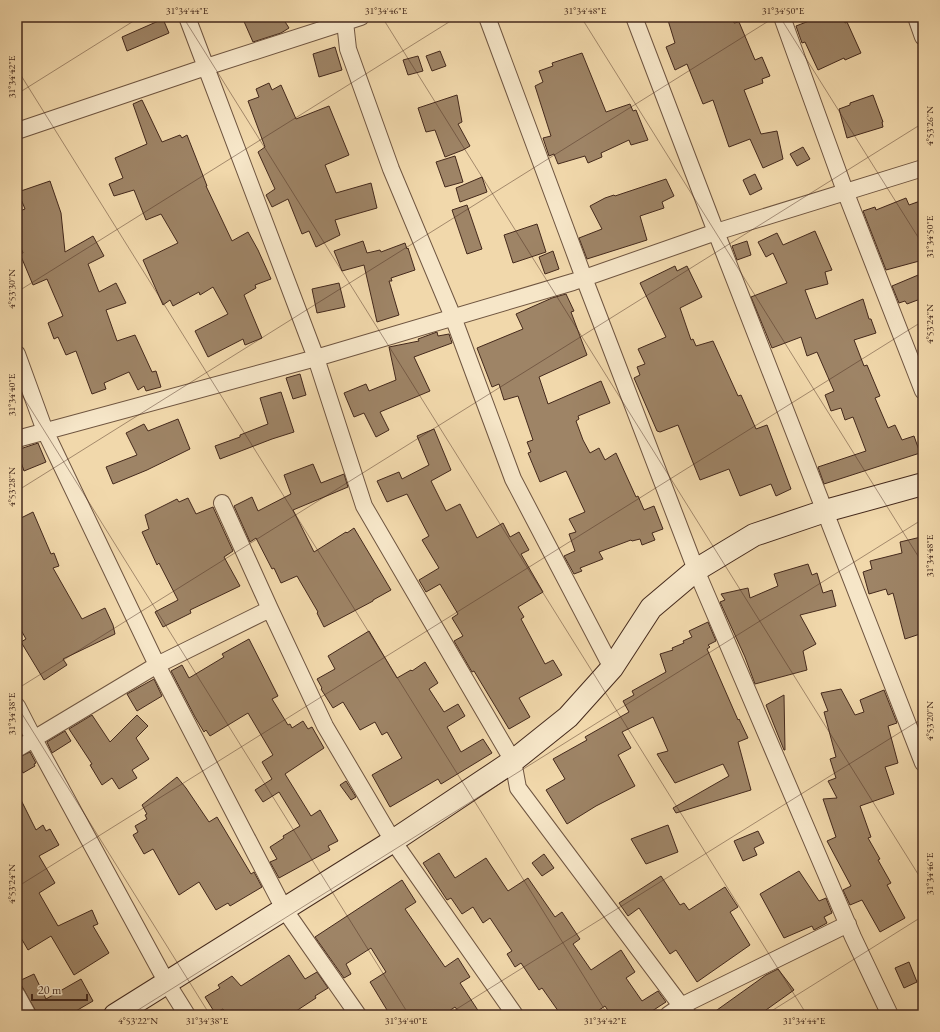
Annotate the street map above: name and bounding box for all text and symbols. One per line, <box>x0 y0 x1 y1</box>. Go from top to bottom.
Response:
text: 31°34'44"E <box>166 4 209 17</box>
text: 31°34'46"E <box>365 4 408 17</box>
text: 31°34'48"E <box>564 4 607 17</box>
text: 31°34'50"E <box>762 4 805 17</box>
text: 31°34'42"E <box>5 55 18 98</box>
text: 4°53'26"N <box>923 106 936 146</box>
text: 31°34'50"E <box>923 215 936 258</box>
text: 4°53'30"N <box>5 269 18 309</box>
text: 4°53'24"N <box>923 304 936 344</box>
text: 31°34'40"E <box>5 373 18 416</box>
text: 4°53'28"N <box>5 467 18 507</box>
text: 31°34'48"E <box>923 534 936 577</box>
text: 31°34'38"E <box>5 692 18 735</box>
text: 4°53'20"N <box>923 701 936 741</box>
text: 31°34'46"E <box>923 852 936 895</box>
text: 4°53'24"N <box>5 864 18 904</box>
scale bar <box>32 976 87 1002</box>
text: 20 m <box>38 982 62 998</box>
text: 4°53'22"N <box>118 1014 158 1027</box>
text: 31°34'38"E <box>186 1014 229 1027</box>
text: 31°34'40"E <box>385 1014 428 1027</box>
text: 31°34'42"E <box>584 1014 627 1027</box>
text: 31°34'44"E <box>783 1014 826 1027</box>

